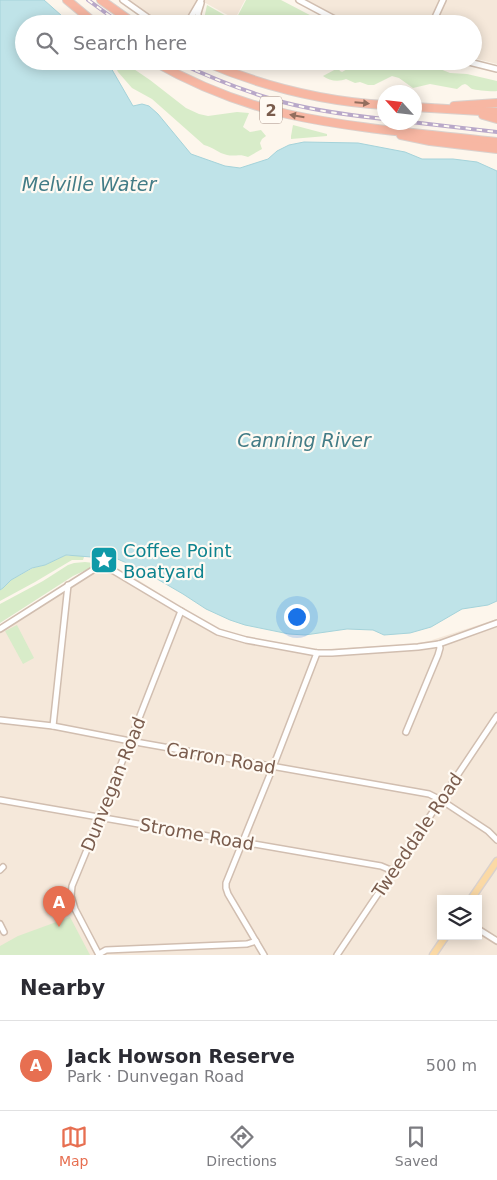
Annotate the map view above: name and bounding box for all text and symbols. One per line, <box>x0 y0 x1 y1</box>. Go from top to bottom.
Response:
search box <box>15 15 482 70</box>
icon: search <box>33 29 61 57</box>
text: Search here <box>73 32 187 54</box>
north arrow <box>377 85 422 130</box>
road number: 2 <box>260 96 282 124</box>
one-way arrow <box>355 100 371 108</box>
one-way arrow <box>289 111 305 119</box>
water label: Melville Water <box>22 173 157 195</box>
water label: Canning River <box>237 429 372 451</box>
place label: Coffee Point Boatyard <box>123 540 232 582</box>
place icon: Coffee Point Boatyard <box>89 545 119 575</box>
your location <box>284 604 310 630</box>
street label: Dunvegan Road <box>76 714 150 854</box>
street label: Carron Road <box>165 738 277 778</box>
street label: Tweeddale Road <box>367 769 466 902</box>
street label: Strome Road <box>138 814 256 854</box>
pin: A <box>43 886 75 927</box>
map controls <box>437 895 482 940</box>
button: layers <box>437 895 482 940</box>
text: Nearby <box>20 976 105 1000</box>
text: Jack Howson Reserve <box>67 1045 295 1067</box>
text: A <box>30 1056 42 1075</box>
text: 500 m <box>426 1056 477 1075</box>
text: Park · Dunvegan Road <box>67 1067 244 1086</box>
tab: Map <box>59 1123 88 1169</box>
tab: Directions <box>206 1123 277 1169</box>
tab: Saved <box>395 1123 438 1169</box>

